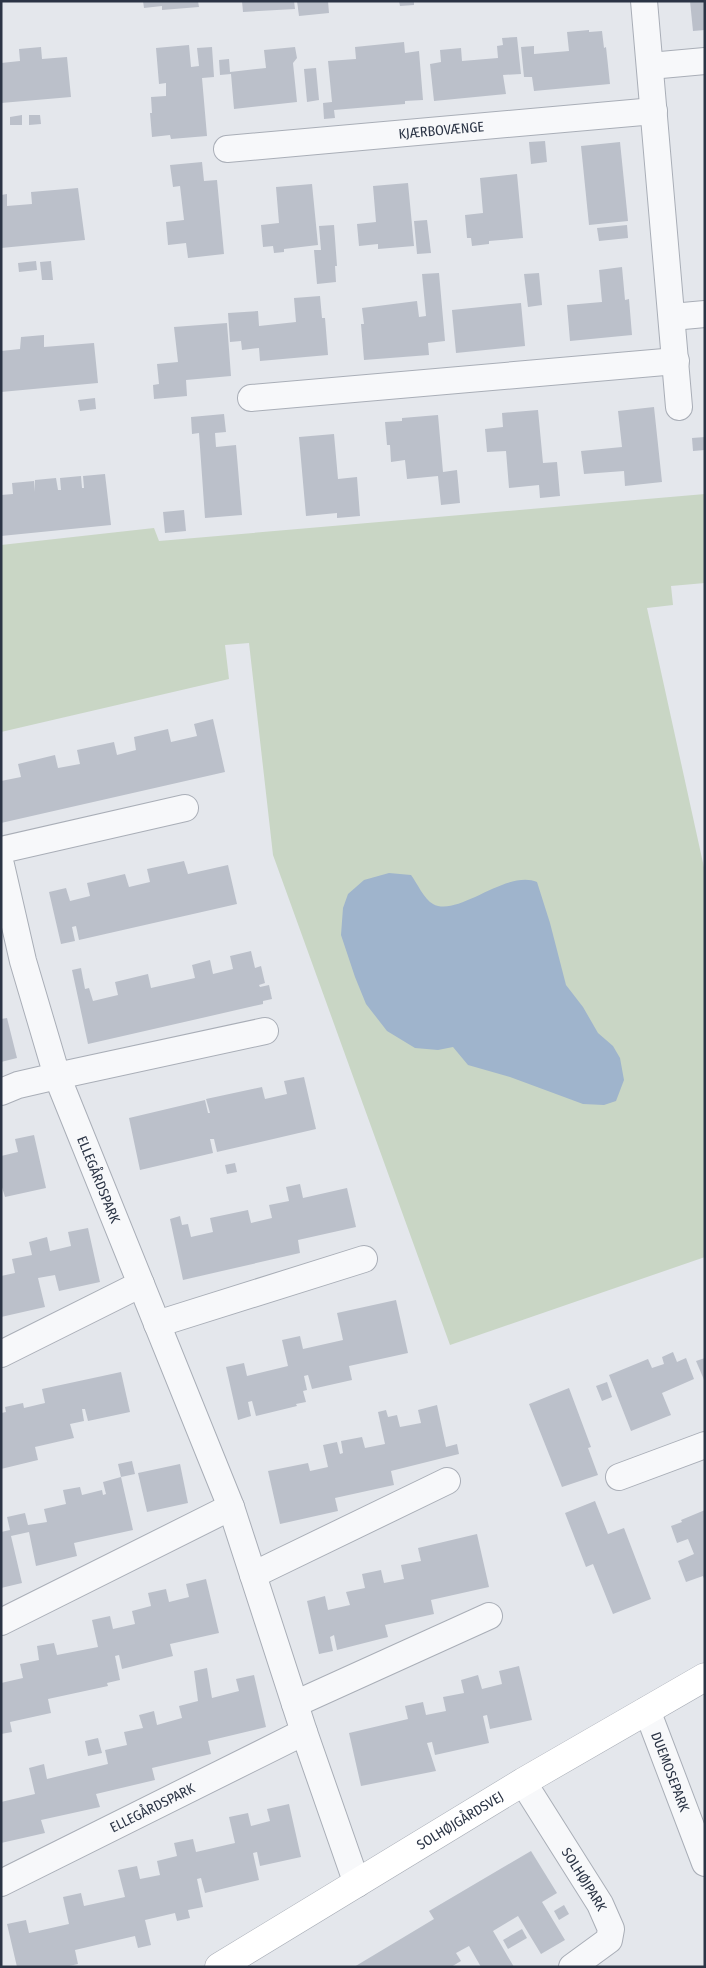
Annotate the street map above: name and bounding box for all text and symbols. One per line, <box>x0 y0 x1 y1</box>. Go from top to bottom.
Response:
street label: KJÆRBOVÆNGE <box>398 118 485 143</box>
street label: ELLEGÅRDSPARK <box>73 1134 124 1226</box>
street label: DUEMOSEPARK <box>647 1730 693 1815</box>
street label: ELLEGÅRDSPARK <box>107 1780 198 1836</box>
street label: SOLHØJGÅRDSVEJ <box>414 1788 507 1854</box>
street label: SOLHØJPARK <box>558 1845 610 1914</box>

